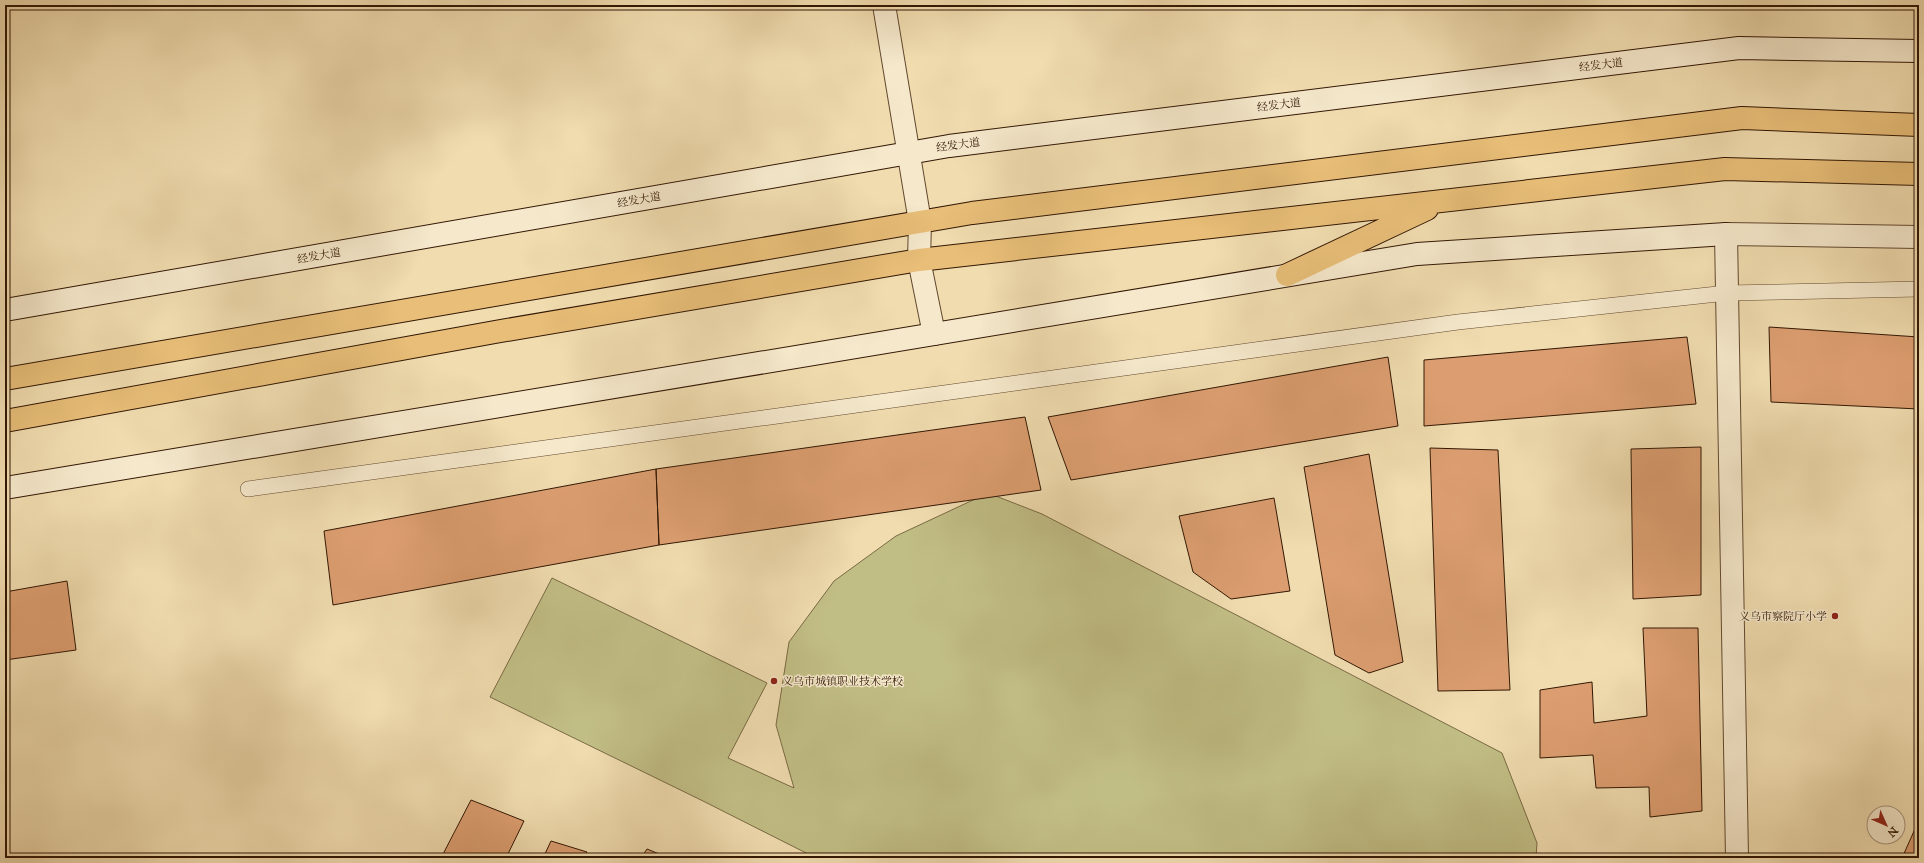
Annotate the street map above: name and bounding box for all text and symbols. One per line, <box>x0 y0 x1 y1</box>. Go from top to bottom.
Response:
street label: 经发大道 <box>1578 56 1624 74</box>
street label: 经发大道 <box>1256 96 1302 114</box>
street label: 经发大道 <box>935 136 981 154</box>
street label: 经发大道 <box>616 190 662 210</box>
street label: 经发大道 <box>296 246 342 266</box>
place label: 义乌市察院厅小学 <box>1739 610 1827 623</box>
marker: 义乌市察院厅小学 <box>1830 611 1840 621</box>
place label: 义乌市城镇职业技术学校 <box>782 675 903 688</box>
marker: 义乌市城镇职业技术学校 <box>769 676 779 686</box>
north arrow <box>1866 805 1906 845</box>
text: N <box>1884 824 1901 840</box>

